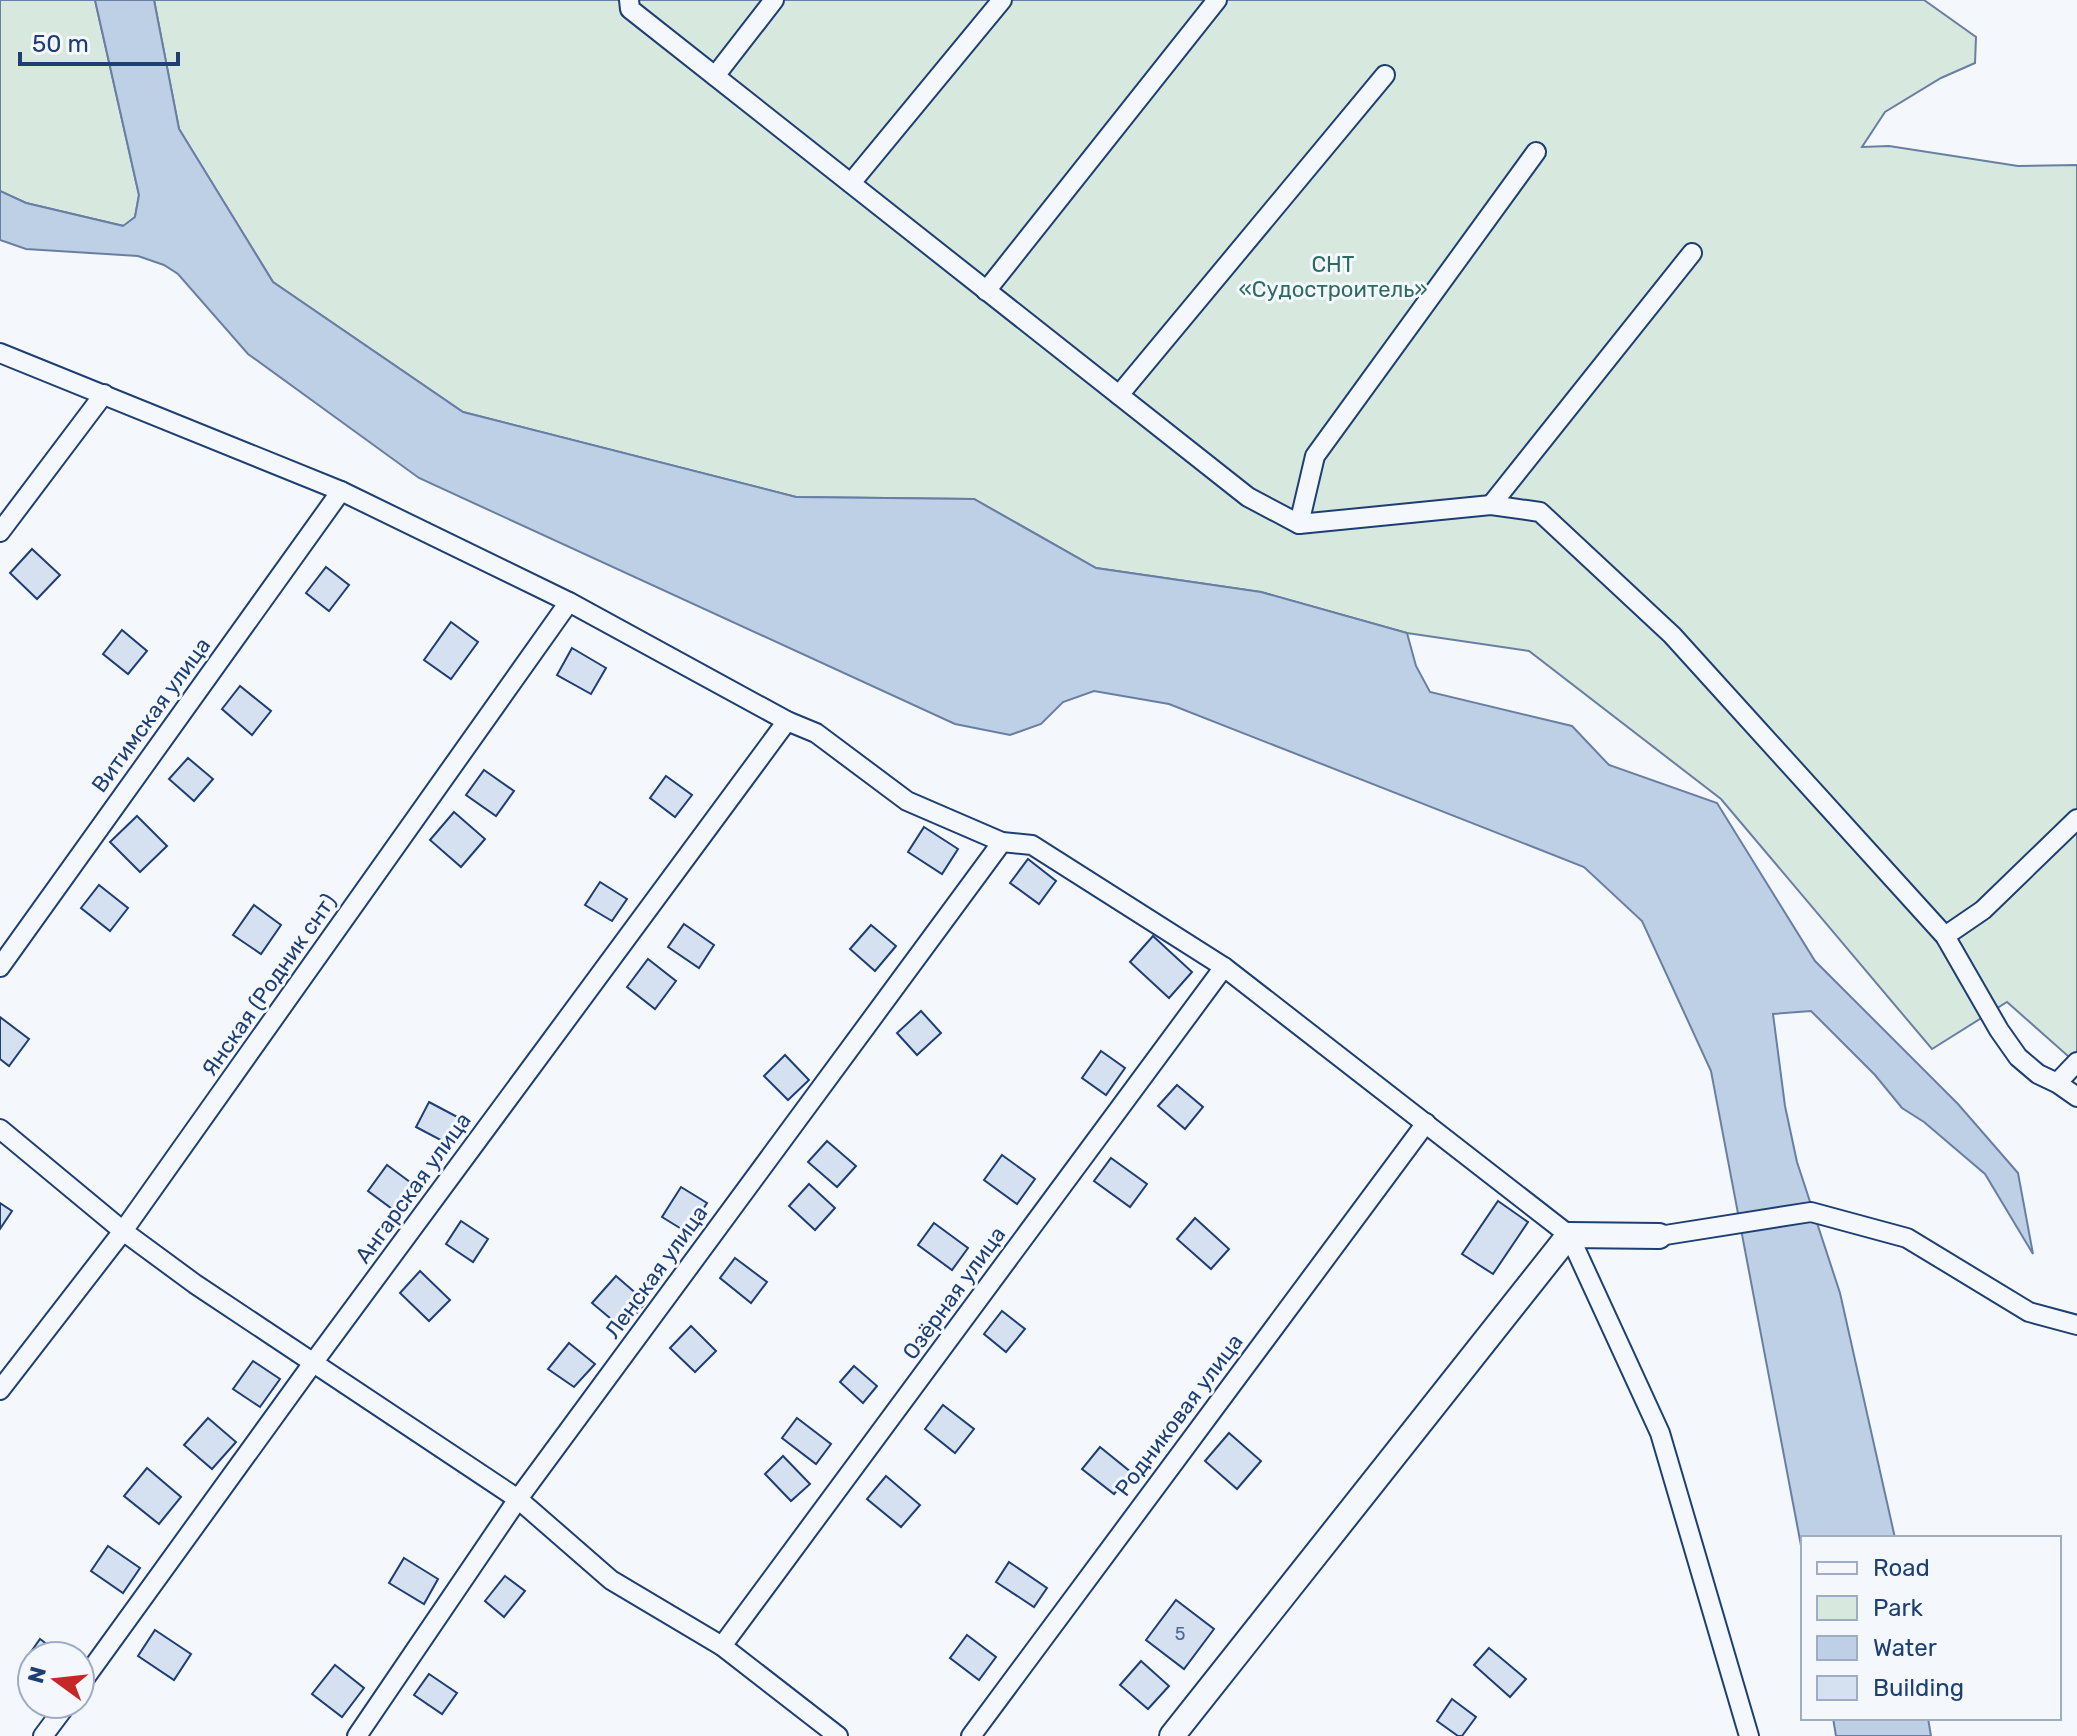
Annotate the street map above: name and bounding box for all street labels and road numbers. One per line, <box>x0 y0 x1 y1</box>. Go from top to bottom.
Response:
street label: Витимская улица <box>86 632 216 798</box>
street label: Янская (Родник снт) <box>196 888 342 1082</box>
street label: Ангарская улица <box>349 1107 477 1269</box>
street label: Ленская улица <box>599 1200 713 1344</box>
street label: Озёрная улица <box>897 1221 1011 1365</box>
street label: Родниковая улица <box>1109 1329 1249 1501</box>

